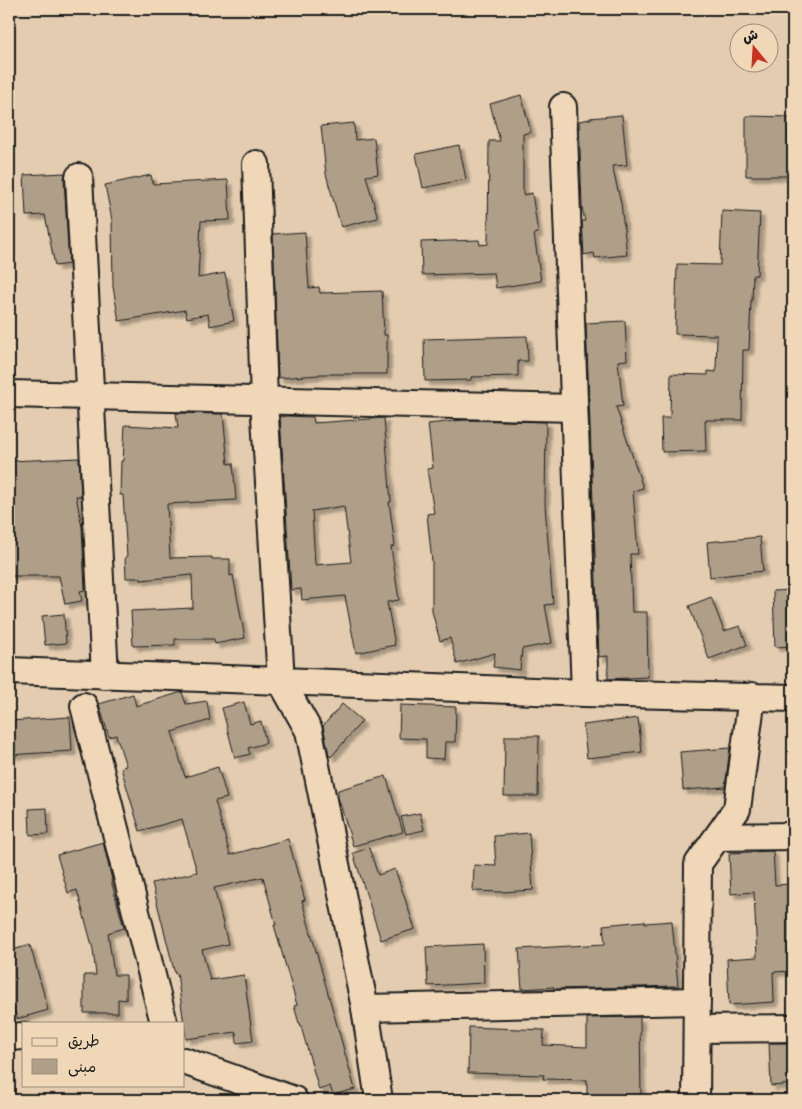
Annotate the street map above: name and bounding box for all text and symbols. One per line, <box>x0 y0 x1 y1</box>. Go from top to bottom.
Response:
north arrow <box>730 22 780 72</box>
text: ش <box>740 25 761 49</box>
legend <box>22 1022 185 1086</box>
text: طريق <box>68 1031 100 1053</box>
text: مبنى <box>68 1057 96 1079</box>

